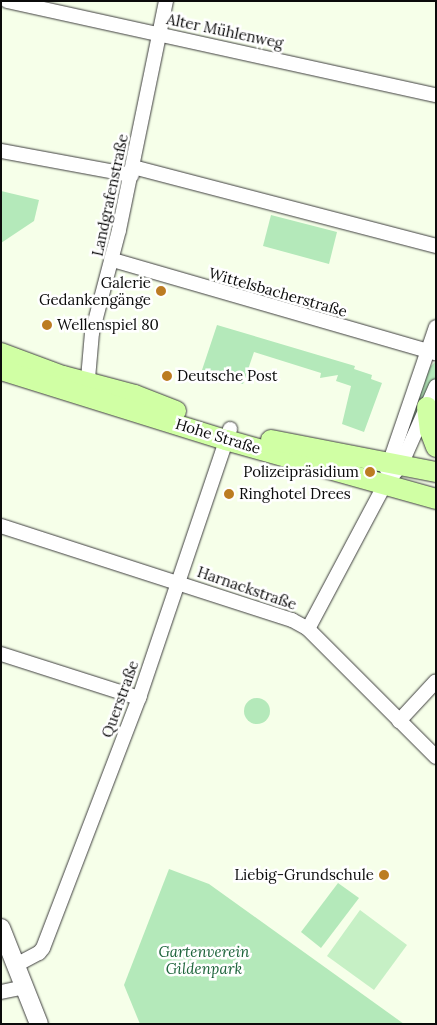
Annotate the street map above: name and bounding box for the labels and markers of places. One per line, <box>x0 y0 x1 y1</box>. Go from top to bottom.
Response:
place label: Galerie Gedankengänge <box>39 273 151 308</box>
marker: Galerie Gedankengänge <box>155 285 167 297</box>
place label: Wellenspiel 80 <box>57 316 159 334</box>
marker: Wellenspiel 80 <box>41 319 53 331</box>
place label: Deutsche Post <box>177 367 278 385</box>
marker: Deutsche Post <box>161 370 173 382</box>
place label: Polizeipräsidium <box>243 463 359 481</box>
marker: Polizeipräsidium <box>363 465 377 479</box>
place label: Ringhotel Drees <box>239 485 351 503</box>
marker: Ringhotel Drees <box>223 488 235 500</box>
place label: Liebig-Grundschule <box>234 866 374 884</box>
marker: Liebig-Grundschule <box>378 869 390 881</box>

